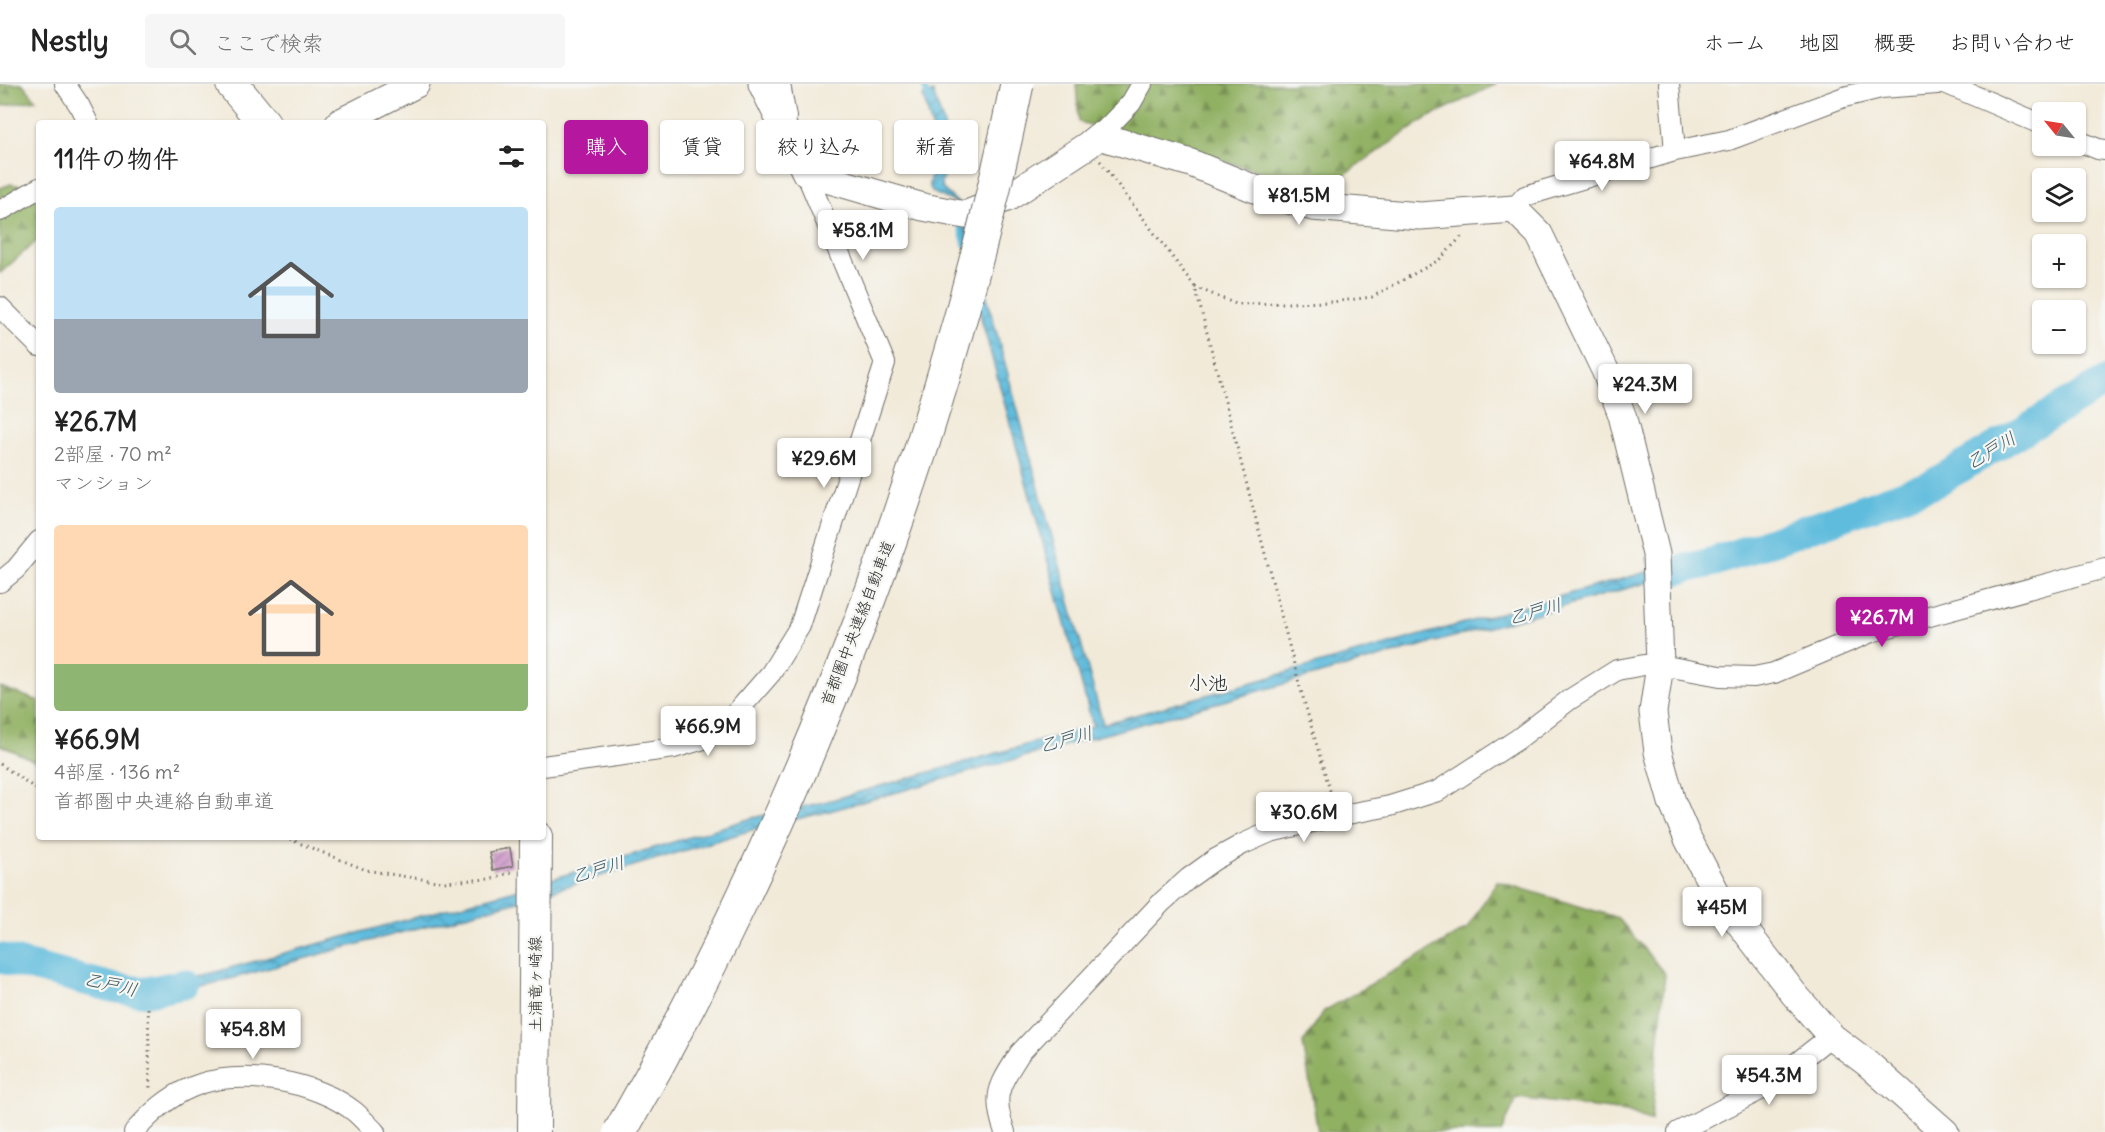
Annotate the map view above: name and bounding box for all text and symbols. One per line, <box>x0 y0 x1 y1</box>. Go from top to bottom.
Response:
search box <box>145 14 565 68</box>
text: Nestly <box>30 23 109 59</box>
icon: search <box>166 25 199 58</box>
text: ここで検索 <box>214 29 324 57</box>
text: ホーム <box>1704 29 1766 56</box>
text: 地図 <box>1799 29 1841 56</box>
text: 概要 <box>1874 29 1916 56</box>
text: お問い合わせ <box>1949 29 2075 56</box>
north arrow <box>2032 102 2086 156</box>
map controls <box>2032 102 2086 354</box>
chip: 購入 <box>564 120 648 174</box>
chip: 賃貸 <box>660 120 744 174</box>
chip: 絞り込み <box>756 120 882 174</box>
chip: 新着 <box>894 120 978 174</box>
icon: filters <box>495 140 528 173</box>
pin: ¥64.8M <box>1553 141 1651 192</box>
text: 11件の物件 <box>54 142 179 175</box>
text: ¥64.8M <box>1569 148 1635 173</box>
button: layers <box>2032 168 2086 222</box>
pin: ¥81.5M <box>1250 175 1348 226</box>
text: ¥81.5M <box>1267 182 1331 207</box>
pin: ¥58.1M <box>814 210 912 261</box>
text: ¥58.1M <box>832 217 894 242</box>
button: + <box>2032 234 2086 288</box>
icon: home <box>237 246 345 354</box>
button: − <box>2032 300 2086 354</box>
pin: ¥24.3M <box>1596 364 1694 415</box>
text: ¥24.3M <box>1612 371 1678 396</box>
text: ¥26.7M <box>54 405 138 438</box>
water label: 乙戸川 <box>1962 426 2020 474</box>
pin: ¥29.6M <box>775 438 873 489</box>
text: 2部屋 · 70 m² <box>54 441 172 466</box>
text: ¥29.6M <box>791 445 857 470</box>
text: マンション <box>54 470 153 495</box>
street label: 首都圏中央連絡自動車道 <box>816 537 898 709</box>
icon: home <box>237 564 345 672</box>
water label: 乙戸川 <box>1506 593 1564 629</box>
pin: ¥26.7M <box>1833 597 1931 648</box>
text: ¥26.7M <box>1850 604 1914 629</box>
district label: 小池 <box>1188 670 1228 695</box>
pin: ¥66.9M <box>659 706 757 757</box>
text: ¥66.9M <box>675 713 741 738</box>
water label: 乙戸川 <box>1037 721 1095 757</box>
text: ¥66.9M <box>54 723 141 756</box>
text: 4部屋 · 136 m² <box>54 759 180 784</box>
text: 首都圏中央連絡自動車道 <box>54 788 274 813</box>
pin: ¥30.6M <box>1255 792 1353 843</box>
text: ¥30.6M <box>1270 799 1338 824</box>
water label: 乙戸川 <box>569 851 627 887</box>
pin: ¥45M <box>1686 887 1758 938</box>
text: ¥45M <box>1697 894 1748 919</box>
street label: 土浦竜ヶ崎線 <box>525 936 545 1032</box>
water label: 乙戸川 <box>82 967 140 1001</box>
pin: ¥54.8M <box>204 1009 302 1060</box>
text: ¥54.8M <box>220 1016 286 1041</box>
pin: ¥54.3M <box>1720 1055 1818 1106</box>
text: ¥54.3M <box>1736 1062 1802 1087</box>

